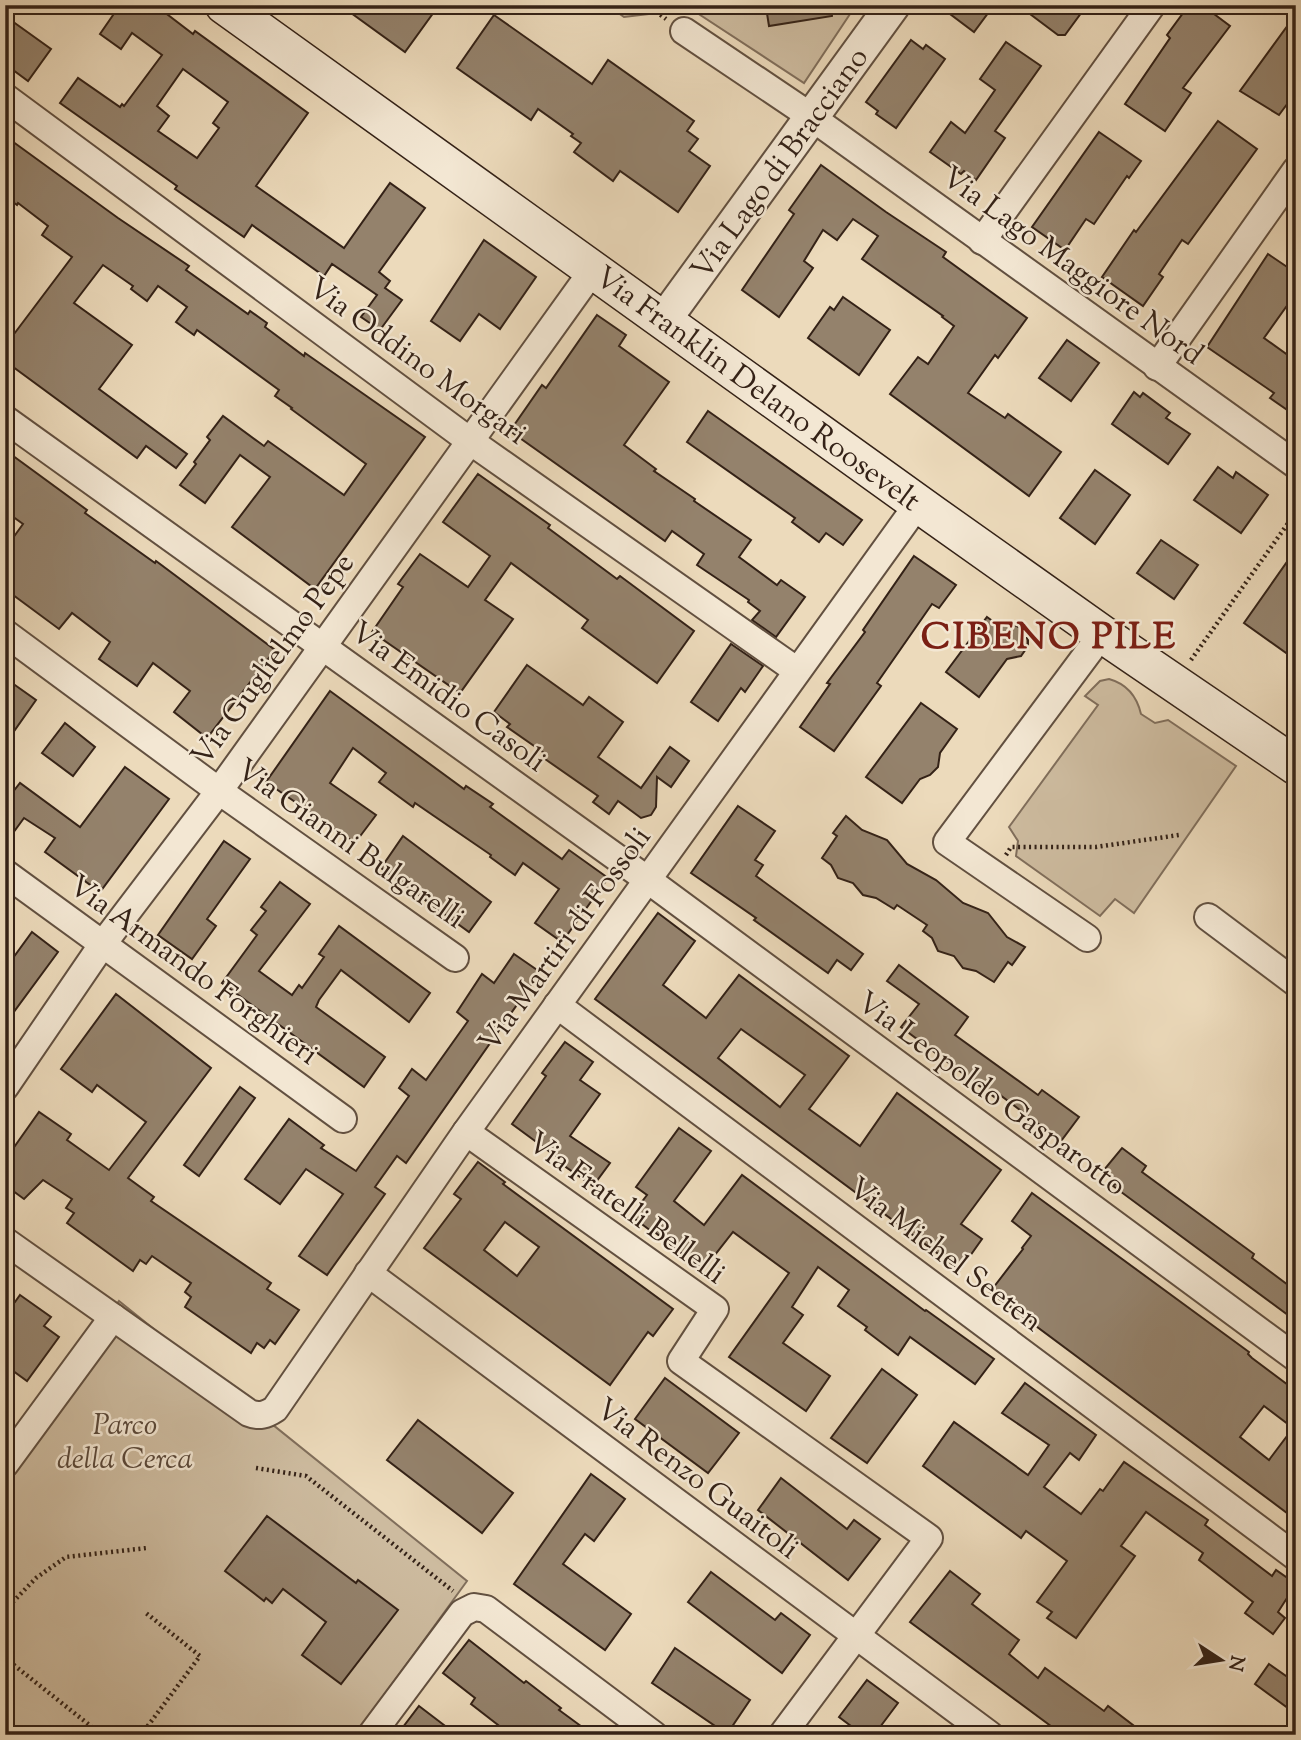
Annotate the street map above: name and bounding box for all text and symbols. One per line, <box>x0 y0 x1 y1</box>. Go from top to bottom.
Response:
street label: Via Lago di Bracciano <box>682 39 880 290</box>
street label: Via Lago Maggiore Nord <box>932 157 1211 377</box>
street label: Via Franklin Delano Roosevelt <box>585 257 928 523</box>
street label: Via Oddino Morgari <box>298 268 535 456</box>
street label: Via Guglielmo Pepe <box>182 545 366 776</box>
street label: Via Emidio Casoli <box>341 612 554 784</box>
district label: CIBENO PILE <box>921 612 1177 666</box>
street label: Via Gianni Bulgarelli <box>226 750 473 940</box>
street label: Via Martiri di Fossoli <box>469 819 663 1062</box>
street label: Via Armando Forghieri <box>59 865 326 1077</box>
street label: Via Leopoldo Gasparotto <box>847 982 1134 1208</box>
street label: Via Fratelli Bellelli <box>517 1122 734 1296</box>
street label: Via Michel Seeten <box>838 1168 1051 1344</box>
street label: Via Renzo Guaitoli <box>586 1389 807 1571</box>
park label: Parco della Cerca <box>57 1405 193 1482</box>
north arrow <box>1186 1624 1256 1694</box>
text: N <box>1220 1653 1250 1673</box>

